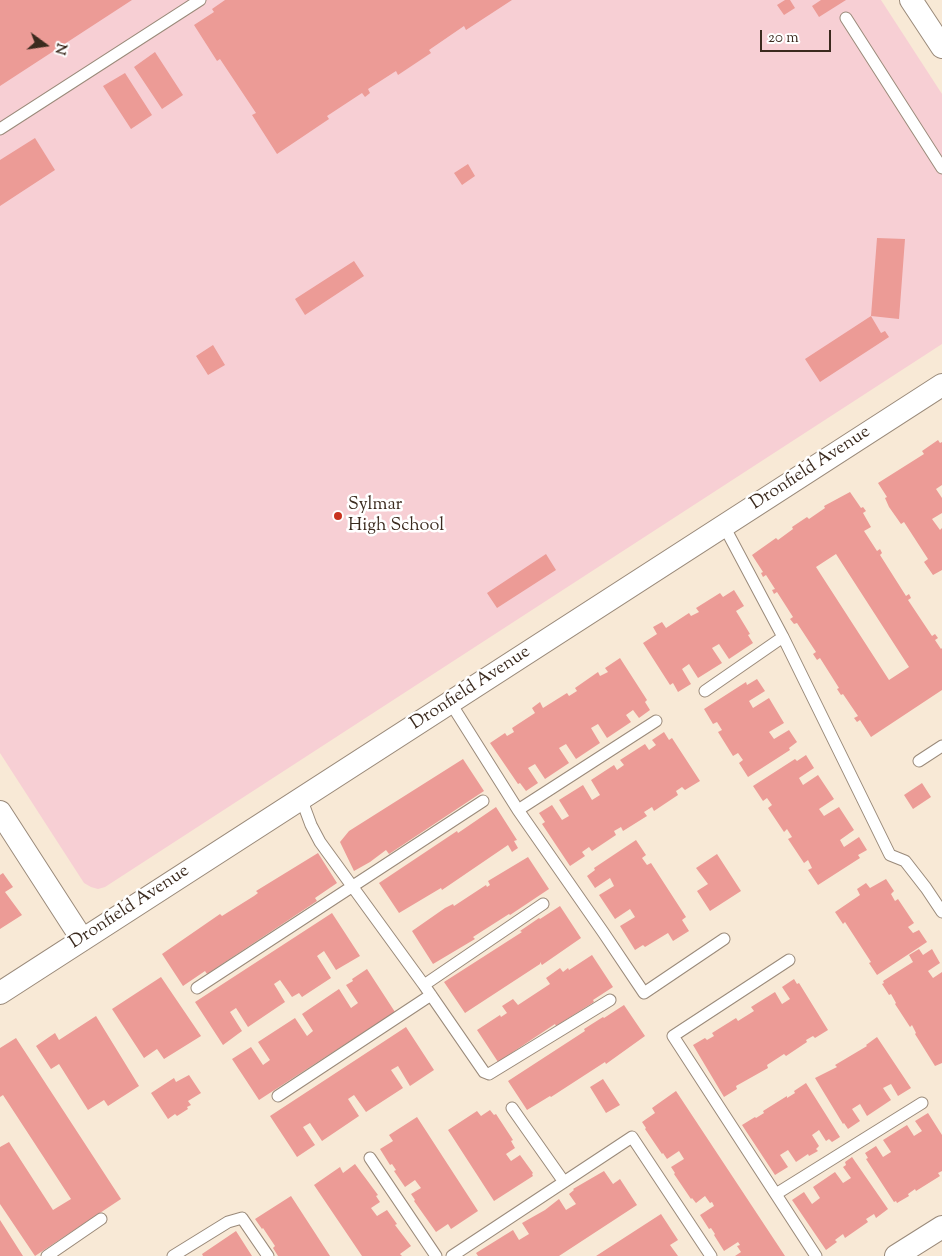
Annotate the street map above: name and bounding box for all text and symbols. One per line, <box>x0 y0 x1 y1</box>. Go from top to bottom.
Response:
north arrow <box>20 20 70 70</box>
scale bar <box>762 20 833 52</box>
text: 20 m <box>768 28 799 49</box>
text: N <box>48 41 71 56</box>
street label: Dronfield Avenue <box>747 422 875 516</box>
place label: Sylmar High School <box>348 495 444 538</box>
marker: Sylmar High School <box>332 510 344 522</box>
street label: Dronfield Avenue <box>407 642 535 736</box>
street label: Dronfield Avenue <box>66 861 194 955</box>

